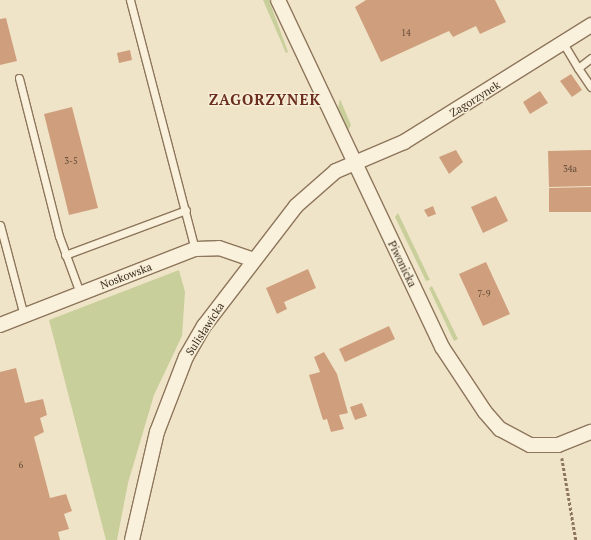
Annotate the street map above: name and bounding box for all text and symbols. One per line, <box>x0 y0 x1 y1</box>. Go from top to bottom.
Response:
house number: 14 <box>401 28 411 38</box>
street label: Zagorzynek <box>447 78 503 120</box>
district label: ZAGORZYNEK <box>209 91 321 109</box>
house number: 3-5 <box>64 156 78 166</box>
house number: 34a <box>563 164 577 174</box>
street label: Piwonicka <box>385 239 419 289</box>
street label: Noskowska <box>98 260 154 292</box>
house number: 7-9 <box>478 289 490 299</box>
street label: Sulisławicka <box>183 300 227 358</box>
house number: 6 <box>19 460 23 470</box>

